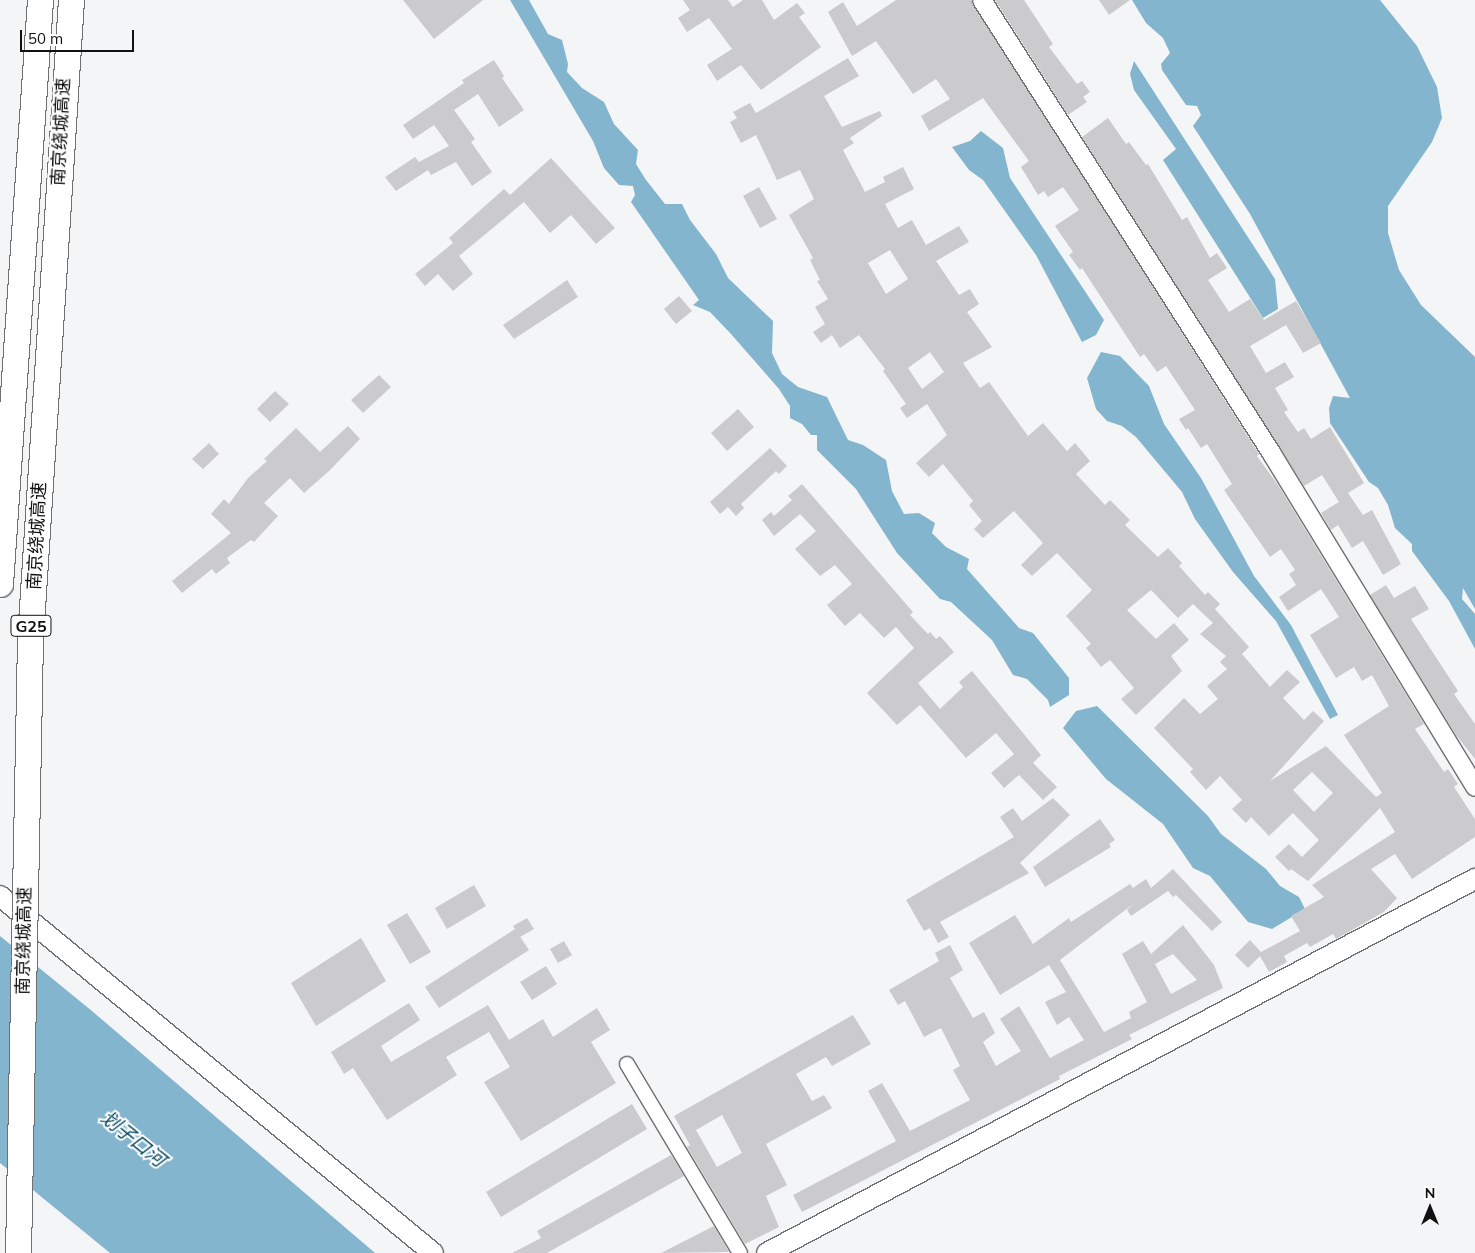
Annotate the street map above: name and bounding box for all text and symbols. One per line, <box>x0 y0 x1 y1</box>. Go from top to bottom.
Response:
scale bar <box>22 20 136 52</box>
text: 50 m <box>28 29 63 48</box>
street label: 南京绕城高速 <box>47 78 75 186</box>
street label: 南京绕城高速 <box>23 482 51 590</box>
road number: G25 <box>10 612 52 640</box>
street label: 南京绕城高速 <box>12 887 36 995</box>
water label: 划子口河 <box>96 1106 170 1172</box>
north arrow <box>1405 1183 1455 1233</box>
text: N <box>1425 1184 1435 1202</box>

